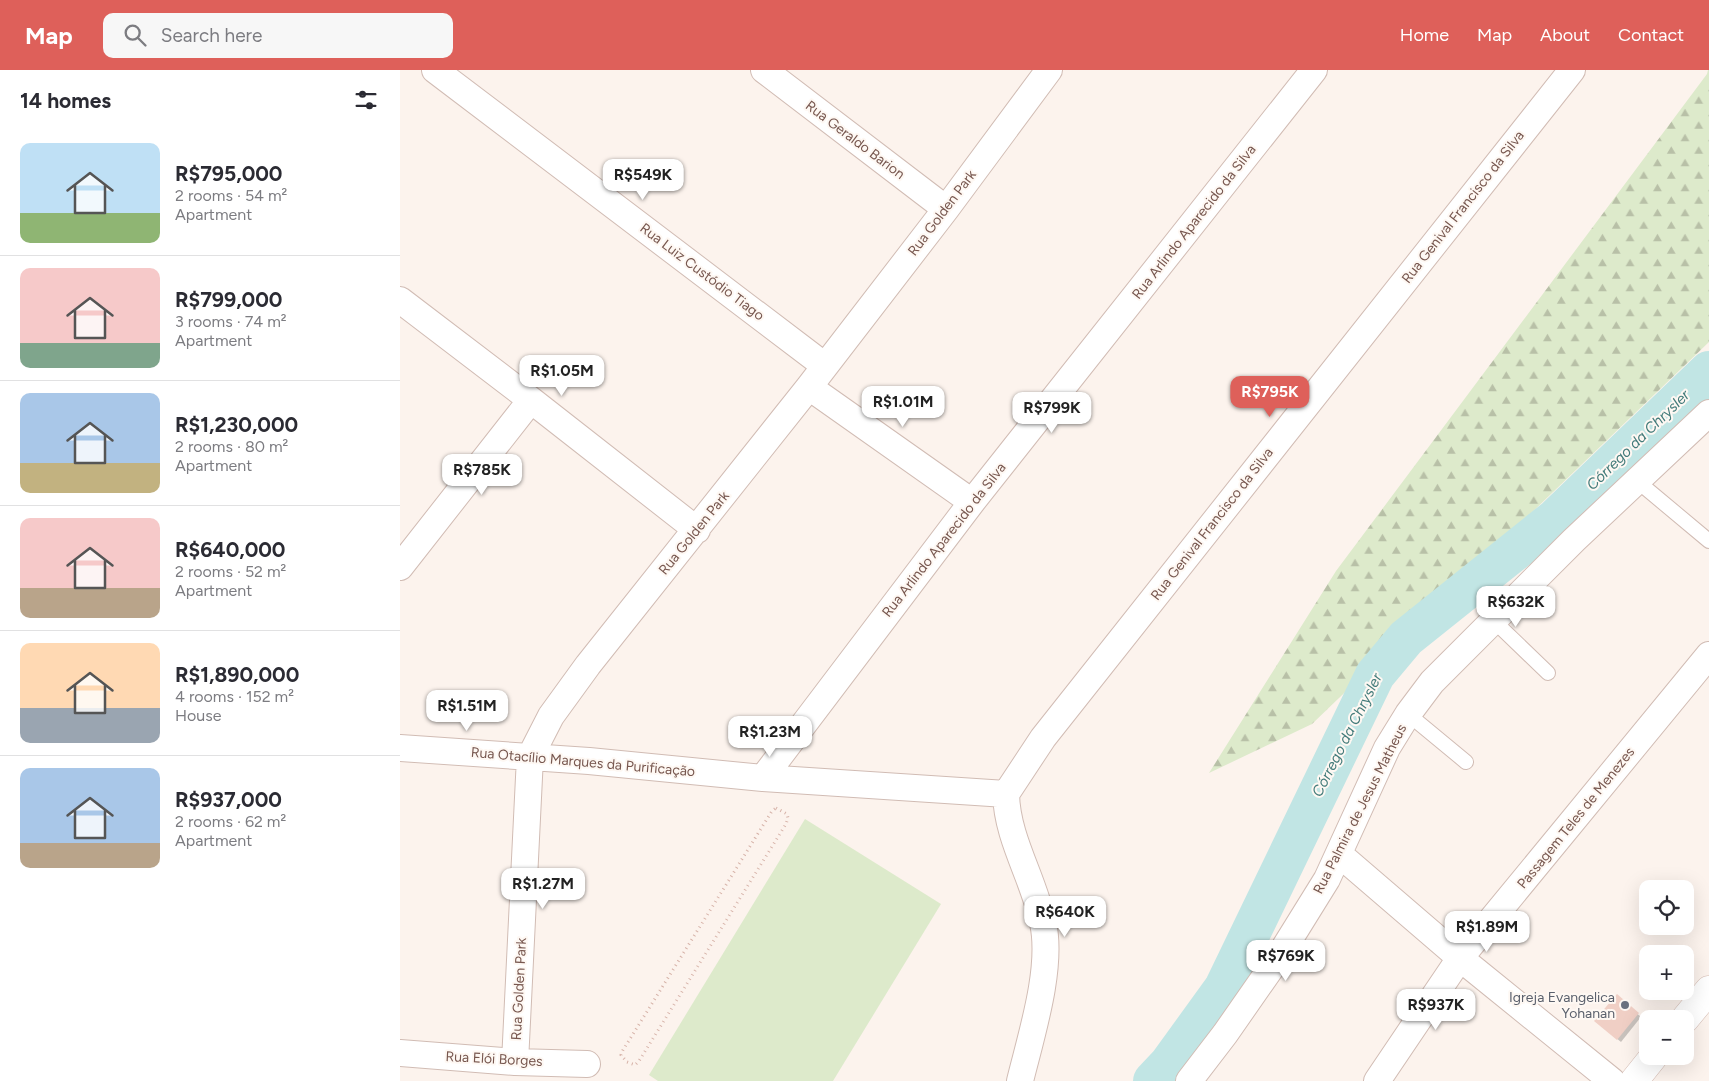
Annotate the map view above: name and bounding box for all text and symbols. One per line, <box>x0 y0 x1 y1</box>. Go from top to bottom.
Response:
search box <box>103 13 453 58</box>
text: Map <box>25 21 73 50</box>
icon: search <box>121 21 149 49</box>
text: Search here <box>161 24 262 47</box>
text: Home <box>1400 24 1449 46</box>
text: Map <box>1477 24 1512 46</box>
text: About <box>1540 24 1590 46</box>
text: Contact <box>1618 24 1684 46</box>
icon: filters <box>352 86 380 114</box>
text: 14 homes <box>20 88 111 113</box>
street label: Rua Geraldo Barion <box>802 97 908 183</box>
street label: Rua Genival Francisco da Silva <box>1398 127 1528 287</box>
street label: Rua Arlindo Aparecido da Silva <box>1128 141 1260 303</box>
pin: R$549K <box>602 158 684 201</box>
text: R$795,000 <box>175 161 282 186</box>
icon: home <box>60 163 120 223</box>
text: R$549K <box>614 165 672 184</box>
street label: Rua Golden Park <box>904 167 980 259</box>
text: 2 rooms · 54 m² <box>175 186 287 205</box>
text: Apartment <box>175 205 252 224</box>
street label: Rua Luiz Custódio Tiago <box>637 220 767 324</box>
text: R$799,000 <box>175 287 282 312</box>
icon: home <box>60 288 120 348</box>
text: 3 rooms · 74 m² <box>175 312 287 331</box>
text: Apartment <box>175 331 252 350</box>
pin: R$1.05M <box>516 354 608 397</box>
text: R$1.05M <box>530 361 594 380</box>
pin: R$795K <box>1229 376 1311 418</box>
text: R$795K <box>1241 382 1299 401</box>
pin: R$1.01M <box>857 386 949 428</box>
water label: Córrego da Chrysler <box>1583 386 1694 494</box>
text: R$1.01M <box>873 392 933 411</box>
pin: R$799K <box>1011 392 1093 434</box>
text: R$799K <box>1023 398 1081 417</box>
text: R$1,230,000 <box>175 412 298 437</box>
icon: home <box>60 413 120 473</box>
text: 2 rooms · 80 m² <box>175 437 288 456</box>
street label: Rua Genival Francisco da Silva <box>1147 444 1277 604</box>
pin: R$785K <box>441 454 523 496</box>
text: Apartment <box>175 456 252 475</box>
street label: Rua Arlindo Aparecido da Silva <box>878 459 1010 621</box>
text: R$785K <box>453 460 511 479</box>
street label: Rua Golden Park <box>655 488 733 578</box>
text: R$640,000 <box>175 537 285 562</box>
icon: home <box>60 538 120 598</box>
text: 2 rooms · 52 m² <box>175 562 286 581</box>
text: Apartment <box>175 581 252 600</box>
pin: R$632K <box>1475 586 1557 628</box>
text: R$632K <box>1487 592 1545 611</box>
text: R$1,890,000 <box>175 662 299 687</box>
icon: home <box>60 663 120 723</box>
water label: Córrego da Chrysler <box>1308 669 1386 800</box>
text: 4 rooms · 152 m² <box>175 687 294 706</box>
pin: R$1.51M <box>421 690 513 732</box>
text: R$1.51M <box>437 696 497 715</box>
text: House <box>175 706 221 725</box>
pin: R$1.23M <box>724 716 816 758</box>
street label: Rua Palmira de Jesus Matheus <box>1310 721 1410 897</box>
text: R$1.23M <box>739 722 801 741</box>
street label: Rua Otacílio Marques da Purificação <box>470 744 696 780</box>
street label: Passagem Teles de Menezes <box>1514 744 1638 892</box>
text: R$937,000 <box>175 787 282 812</box>
icon: home <box>60 788 120 848</box>
text: 2 rooms · 62 m² <box>175 812 286 831</box>
text: Apartment <box>175 831 252 850</box>
pin: R$1.27M <box>497 868 589 910</box>
text: R$1.27M <box>512 874 574 893</box>
map controls <box>1639 880 1694 1065</box>
button: locate <box>1639 880 1694 935</box>
pin: R$640K <box>1024 896 1106 938</box>
text: R$640K <box>1035 902 1095 921</box>
pin: R$1.89M <box>1441 910 1533 953</box>
text: R$1.89M <box>1456 917 1518 936</box>
street label: Rua Golden Park <box>508 937 530 1041</box>
pin: R$769K <box>1245 940 1327 982</box>
button: + <box>1639 945 1694 1000</box>
text: R$769K <box>1257 946 1315 965</box>
pin: R$937K <box>1395 988 1477 1031</box>
place label: Igreja Evangelica Yohanan <box>1509 989 1615 1022</box>
text: R$937K <box>1408 995 1464 1014</box>
marker: Igreja Evangelica Yohanan <box>1619 999 1631 1011</box>
button: − <box>1639 1010 1694 1065</box>
street label: Rua Elói Borges <box>445 1048 543 1070</box>

